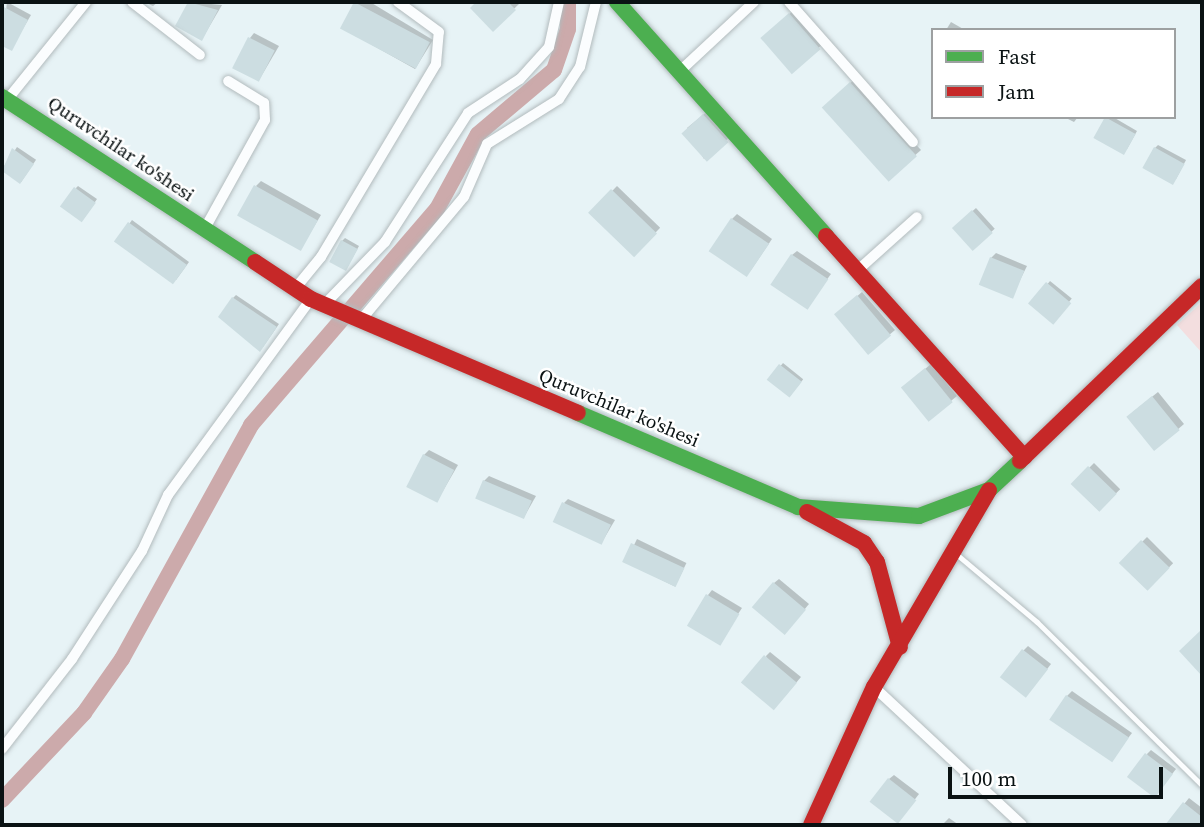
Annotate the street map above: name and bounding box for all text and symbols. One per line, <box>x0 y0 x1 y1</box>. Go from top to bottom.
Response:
legend <box>931 28 1176 119</box>
text: Fast <box>998 42 1036 71</box>
text: Jam <box>998 77 1035 106</box>
street label: Quruvchilar ko'shesi <box>43 92 199 206</box>
street label: Quruvchilar ko'shesi <box>536 364 702 452</box>
scale bar <box>952 754 1167 798</box>
text: 100 m <box>961 764 1016 793</box>

